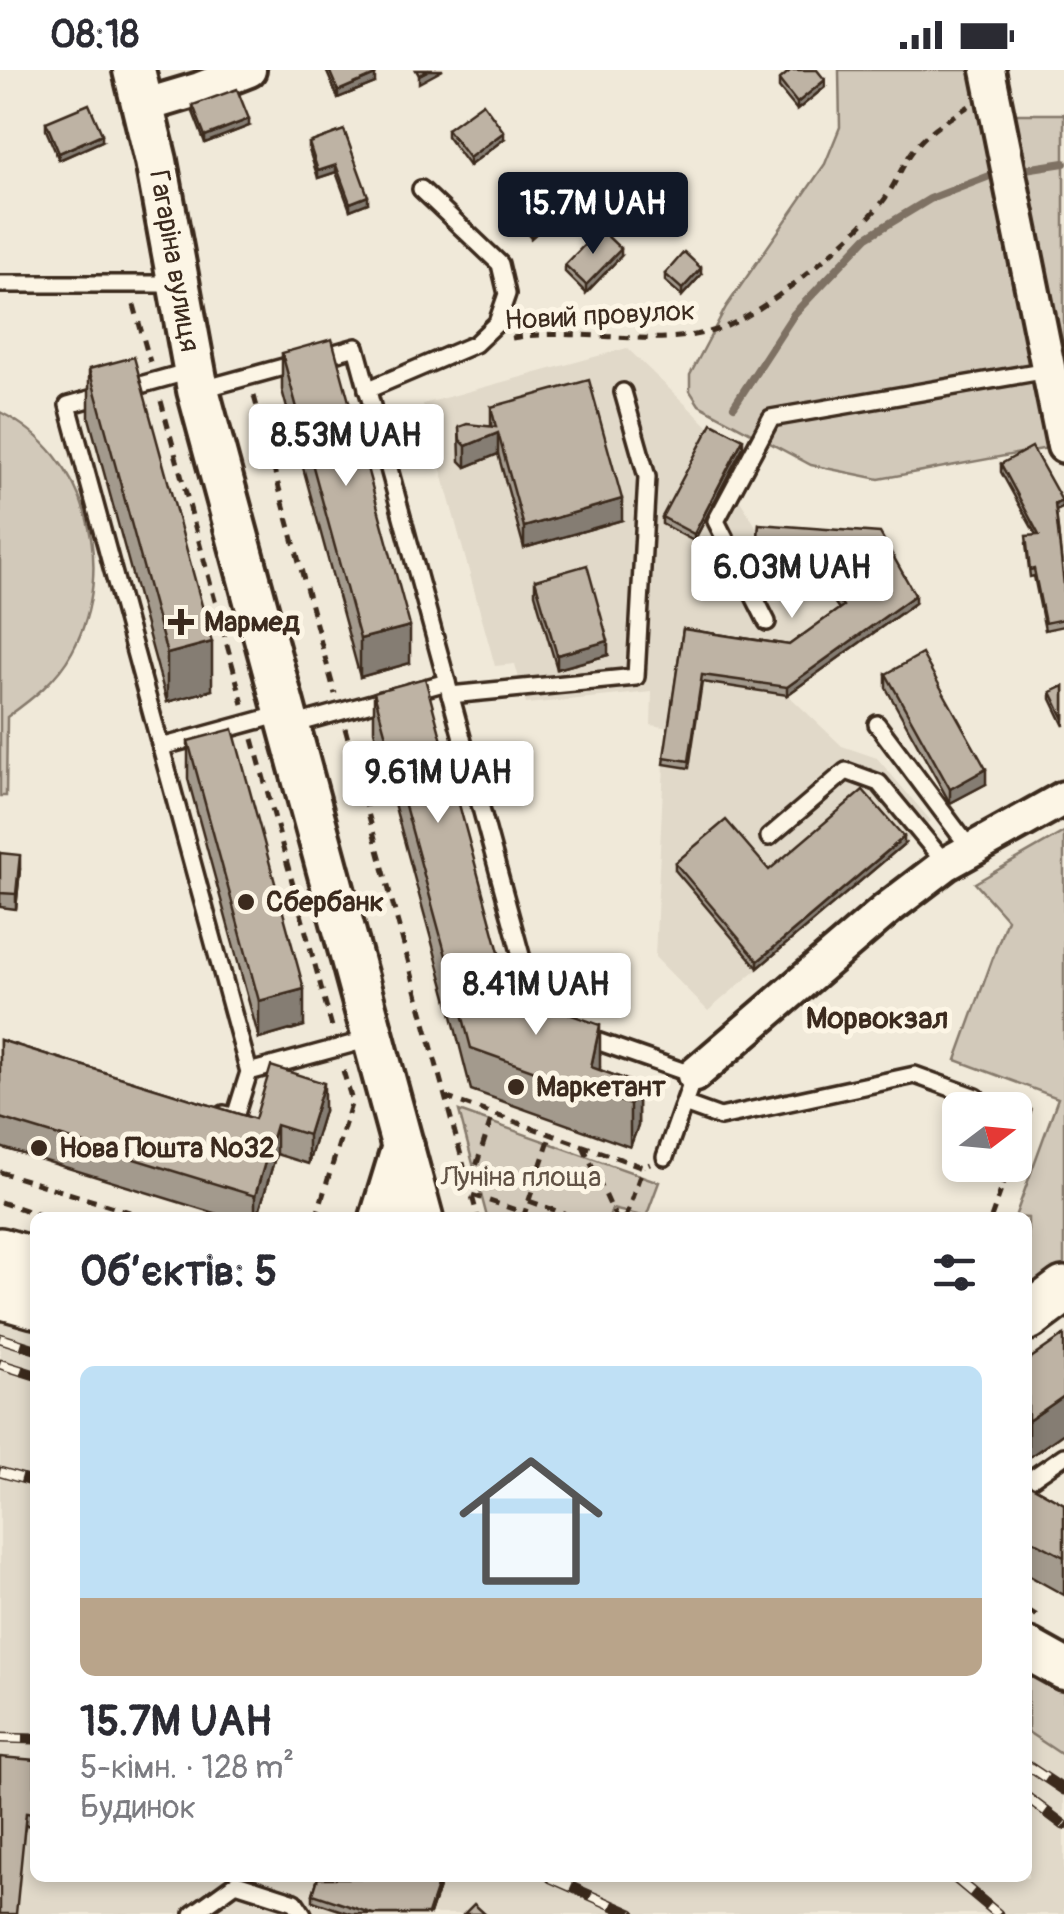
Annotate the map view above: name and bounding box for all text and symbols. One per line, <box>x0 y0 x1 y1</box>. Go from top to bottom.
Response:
text: 08:18 <box>50 11 139 59</box>
street label: Гагаріна вулиця <box>141 167 207 355</box>
pin: 15.7M UAH <box>479 172 707 257</box>
text: 15.7M UAH <box>520 184 666 224</box>
street label: Новий провулок <box>504 294 696 338</box>
pin: 8.53M UAH <box>232 404 460 489</box>
text: 8.53M UAH <box>271 416 421 456</box>
pin: 6.03M UAH <box>678 536 906 621</box>
text: 6.03M UAH <box>713 548 871 588</box>
place label: Мармед <box>204 605 301 640</box>
marker: Мармед <box>168 609 194 635</box>
pin: 9.61M UAH <box>324 741 552 826</box>
text: 9.61M UAH <box>365 753 511 793</box>
place label: Сбербанк <box>266 885 384 920</box>
marker: Сбербанк <box>235 891 257 913</box>
pin: 8.41M UAH <box>422 953 650 1038</box>
text: 8.41M UAH <box>463 965 609 1005</box>
district label: Морвокзал <box>806 1000 948 1037</box>
place label: Маркетант <box>536 1070 667 1105</box>
marker: Маркетант <box>505 1076 527 1098</box>
north arrow <box>942 1092 1032 1182</box>
map controls <box>942 1092 1032 1182</box>
place label: Нова Пошта №32 <box>59 1131 275 1166</box>
marker: Нова Пошта №32 <box>28 1137 50 1159</box>
park label: Луніна площа <box>440 1160 601 1195</box>
icon: filters <box>927 1245 982 1300</box>
text: Об’єктів: 5 <box>80 1246 277 1298</box>
icon: home <box>441 1431 621 1611</box>
text: 15.7M UAH <box>80 1696 272 1748</box>
text: 5-кімн. · 128 m² <box>80 1748 294 1788</box>
text: Будинок <box>80 1788 196 1828</box>

